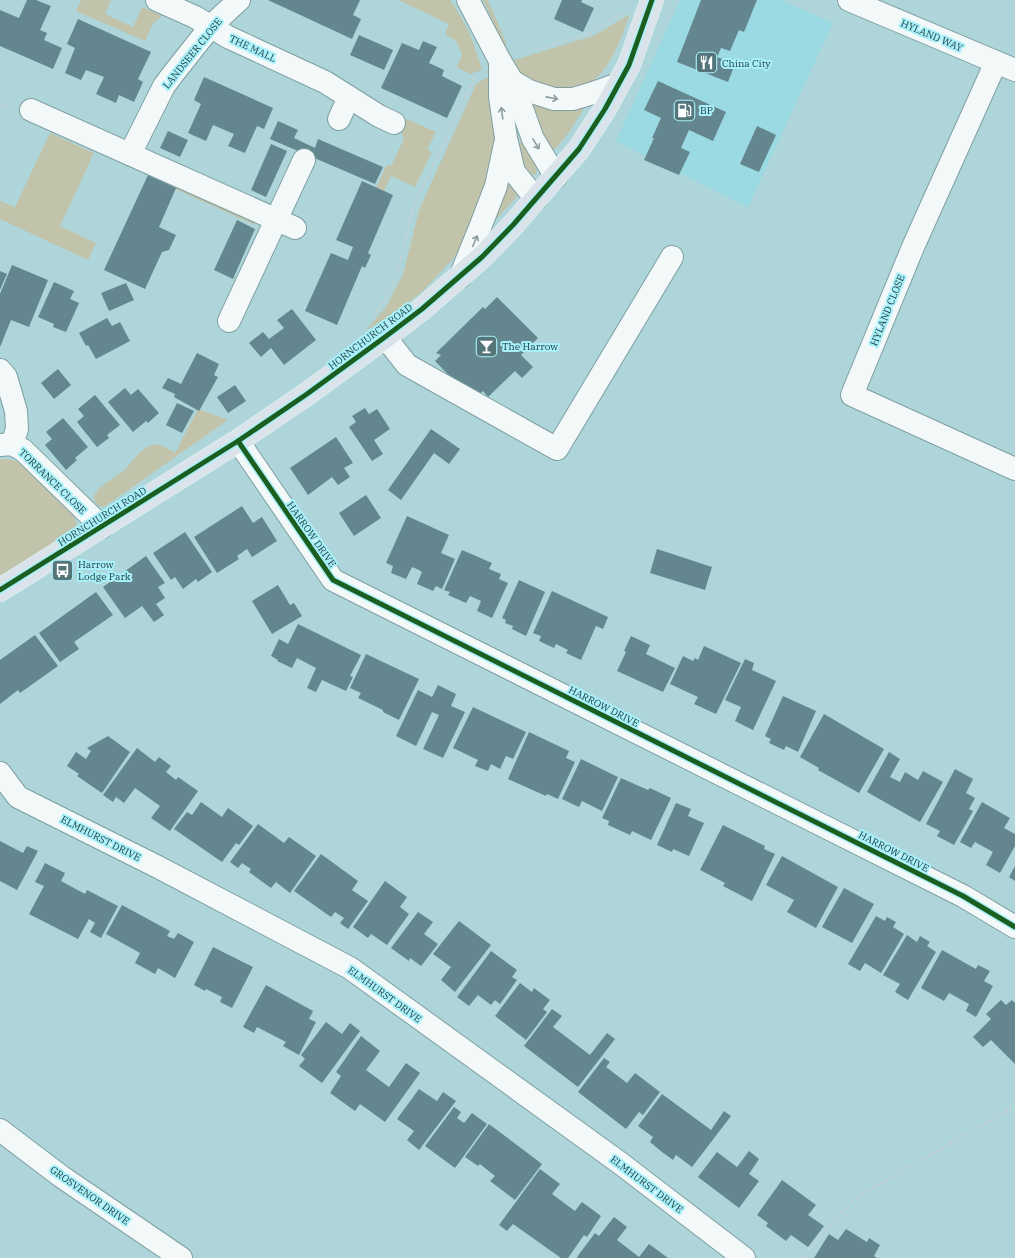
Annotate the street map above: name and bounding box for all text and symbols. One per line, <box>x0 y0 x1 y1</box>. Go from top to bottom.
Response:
street label: LANDSEER CLOSE <box>160 15 225 91</box>
street label: HYLAND WAY <box>899 17 965 55</box>
street label: THE MALL <box>227 32 279 65</box>
restaurant icon: China City <box>693 50 719 76</box>
place label: China City <box>722 57 771 70</box>
one-way arrow <box>545 94 558 102</box>
fuel station icon: BP <box>671 97 697 123</box>
place label: BP <box>700 104 713 117</box>
one-way arrow <box>498 107 506 120</box>
one-way arrow <box>532 138 540 150</box>
one-way arrow <box>471 235 479 247</box>
street label: HYLAND CLOSE <box>867 273 908 348</box>
street label: HORNCHURCH ROAD <box>326 301 415 372</box>
bar icon: The Harrow <box>474 333 500 359</box>
place label: The Harrow <box>502 340 558 353</box>
street label: TORRANCE CLOSE <box>16 446 89 517</box>
street label: HORNCHURCH ROAD <box>56 484 149 549</box>
street label: HARROW DRIVE <box>284 499 339 570</box>
bus stop icon: Harrow Lodge Park <box>49 557 75 583</box>
place label: Harrow Lodge Park <box>78 558 131 583</box>
street label: HARROW DRIVE <box>566 683 641 730</box>
street label: ELMHURST DRIVE <box>59 813 143 864</box>
street label: HARROW DRIVE <box>856 828 931 875</box>
street label: ELMHURST DRIVE <box>345 963 424 1025</box>
street label: ELMHURST DRIVE <box>608 1153 686 1216</box>
street label: GROSVENOR DRIVE <box>47 1163 132 1228</box>

